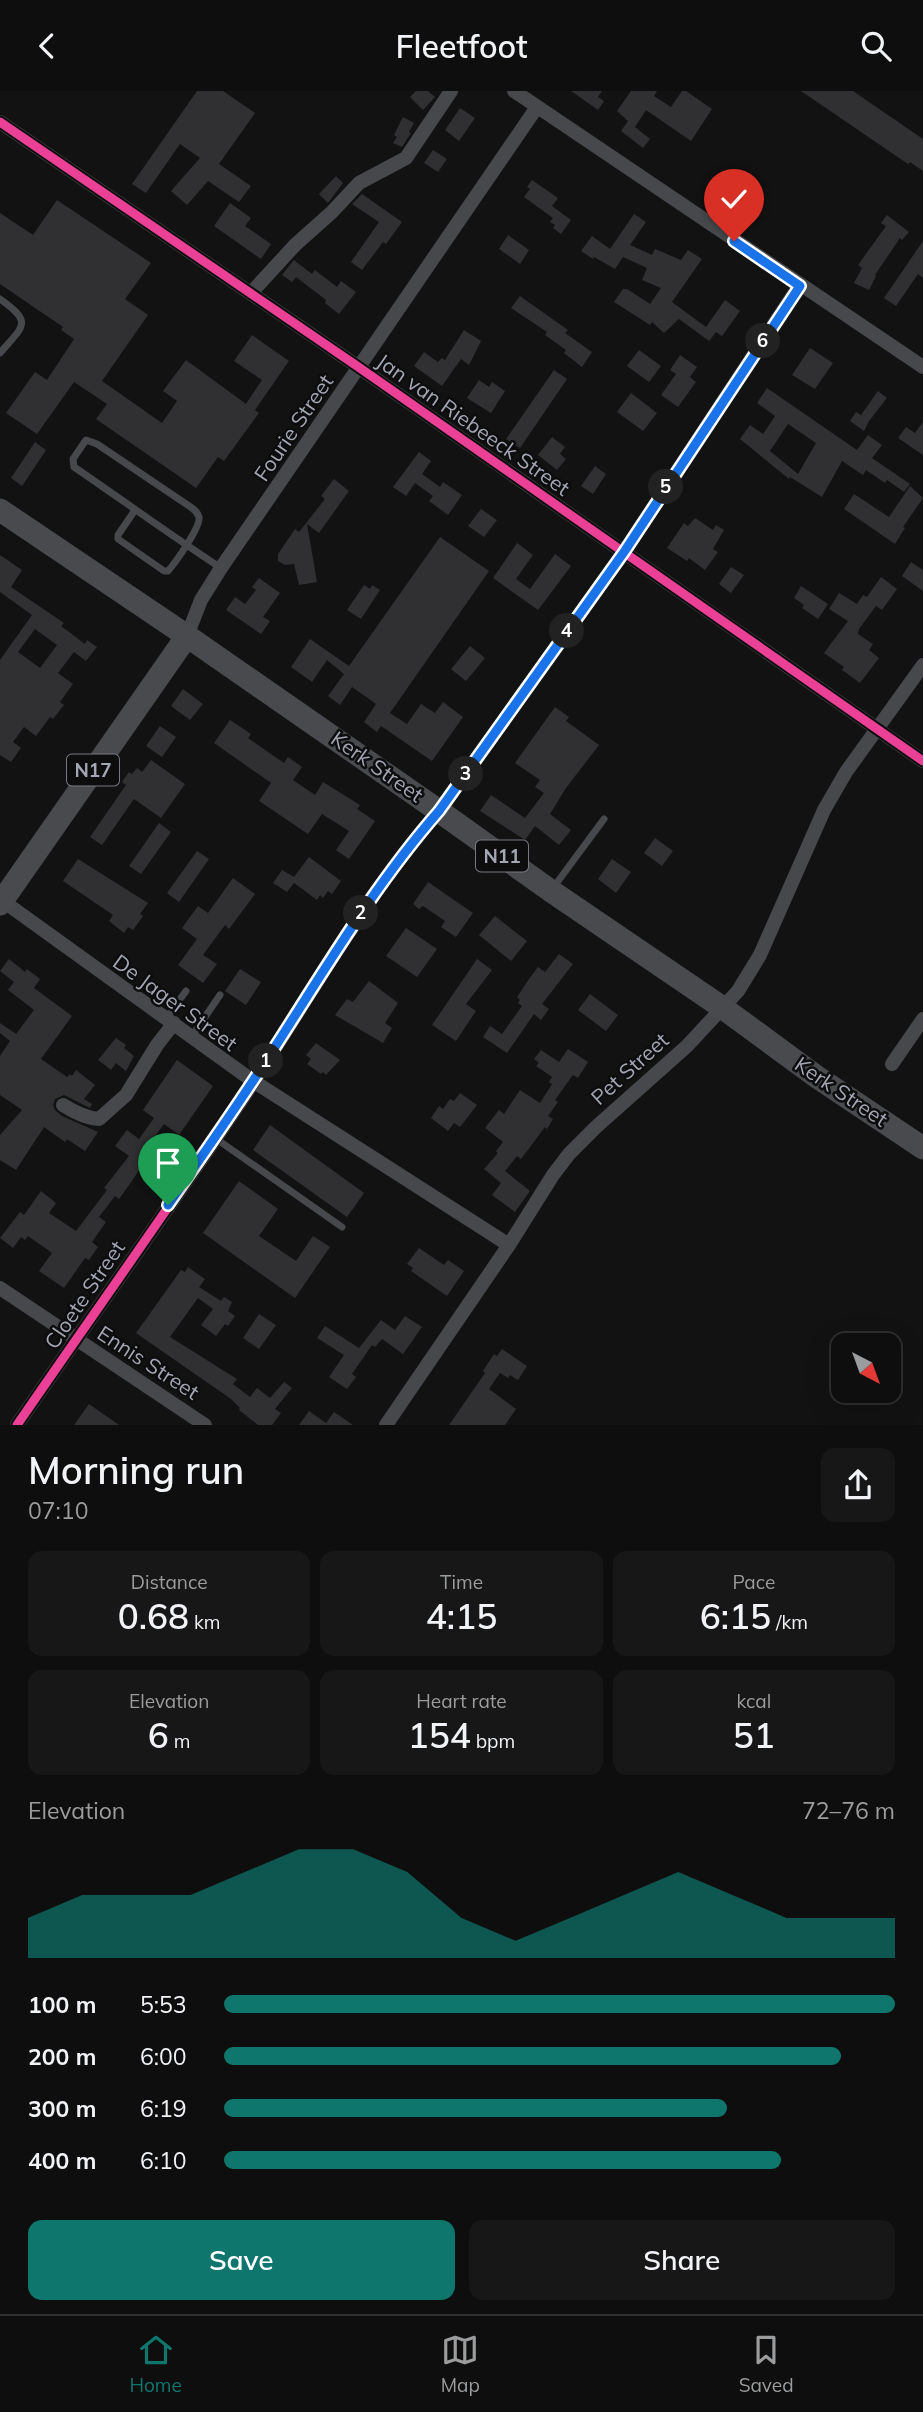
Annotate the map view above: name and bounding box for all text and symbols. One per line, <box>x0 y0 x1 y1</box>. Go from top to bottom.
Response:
text: Fleetfoot <box>395 26 528 66</box>
icon: back <box>28 27 66 65</box>
icon: search <box>857 27 895 65</box>
pin <box>704 169 764 241</box>
icon: check <box>715 180 753 218</box>
pin: 6 <box>746 323 780 359</box>
text: 6 <box>757 328 768 352</box>
street label: Jan van Riebeeck Street <box>372 348 575 501</box>
street label: Fourie Street <box>248 369 338 486</box>
pin: 5 <box>648 469 684 505</box>
text: 5 <box>660 474 671 498</box>
pin: 4 <box>550 613 584 649</box>
text: 4 <box>561 618 572 642</box>
street label: Kerk Street <box>326 725 429 807</box>
road number: N17 <box>67 755 119 785</box>
pin: 3 <box>448 757 484 791</box>
text: 3 <box>460 761 471 785</box>
road number: N11 <box>476 841 528 871</box>
pin: 2 <box>344 895 378 931</box>
text: 2 <box>355 900 366 924</box>
street label: De Jager Street <box>108 948 243 1056</box>
street label: Pet Street <box>585 1027 674 1110</box>
pin: 1 <box>248 1044 284 1079</box>
text: 1 <box>260 1048 271 1072</box>
street label: Kerk Street <box>790 1051 893 1132</box>
pin <box>138 1133 198 1205</box>
icon: arrive <box>149 1144 187 1182</box>
street label: Cloete Street <box>38 1235 130 1354</box>
street label: Ennis Street <box>93 1320 204 1405</box>
north arrow <box>831 1333 901 1403</box>
map controls <box>831 1333 901 1403</box>
text: Morning run <box>28 1446 244 1494</box>
button: share <box>821 1448 895 1522</box>
text: 07:10 <box>28 1496 88 1525</box>
text: Distance <box>131 1570 208 1594</box>
text: Time <box>440 1570 483 1594</box>
text: Pace <box>732 1570 775 1594</box>
text: 0.68 <box>118 1594 189 1638</box>
text: 4:15 <box>426 1594 497 1638</box>
text: 6:15 <box>700 1594 771 1638</box>
text: km <box>189 1610 221 1634</box>
text: /km <box>771 1610 808 1634</box>
text: Elevation <box>129 1689 209 1713</box>
text: Heart rate <box>416 1689 507 1713</box>
text: kcal <box>736 1689 771 1713</box>
text: 6 <box>148 1713 169 1757</box>
text: 154 <box>408 1713 471 1757</box>
text: 51 <box>733 1713 775 1757</box>
text: m <box>169 1729 191 1753</box>
text: bpm <box>471 1729 515 1753</box>
text: Elevation <box>28 1796 125 1825</box>
text: 72–76 m <box>802 1796 895 1825</box>
text: 100 m <box>28 1990 96 2019</box>
text: 5:53 <box>140 1990 187 2019</box>
text: 200 m <box>28 2042 96 2071</box>
text: 6:00 <box>140 2042 187 2071</box>
text: 300 m <box>28 2094 96 2123</box>
text: 6:19 <box>140 2094 187 2123</box>
text: 400 m <box>28 2146 96 2175</box>
text: 6:10 <box>140 2146 187 2175</box>
button: Save <box>28 2220 455 2300</box>
button: Share <box>469 2220 895 2300</box>
tab: Home <box>129 2331 182 2397</box>
tab: Map <box>441 2331 480 2397</box>
tab: Saved <box>739 2331 794 2397</box>

